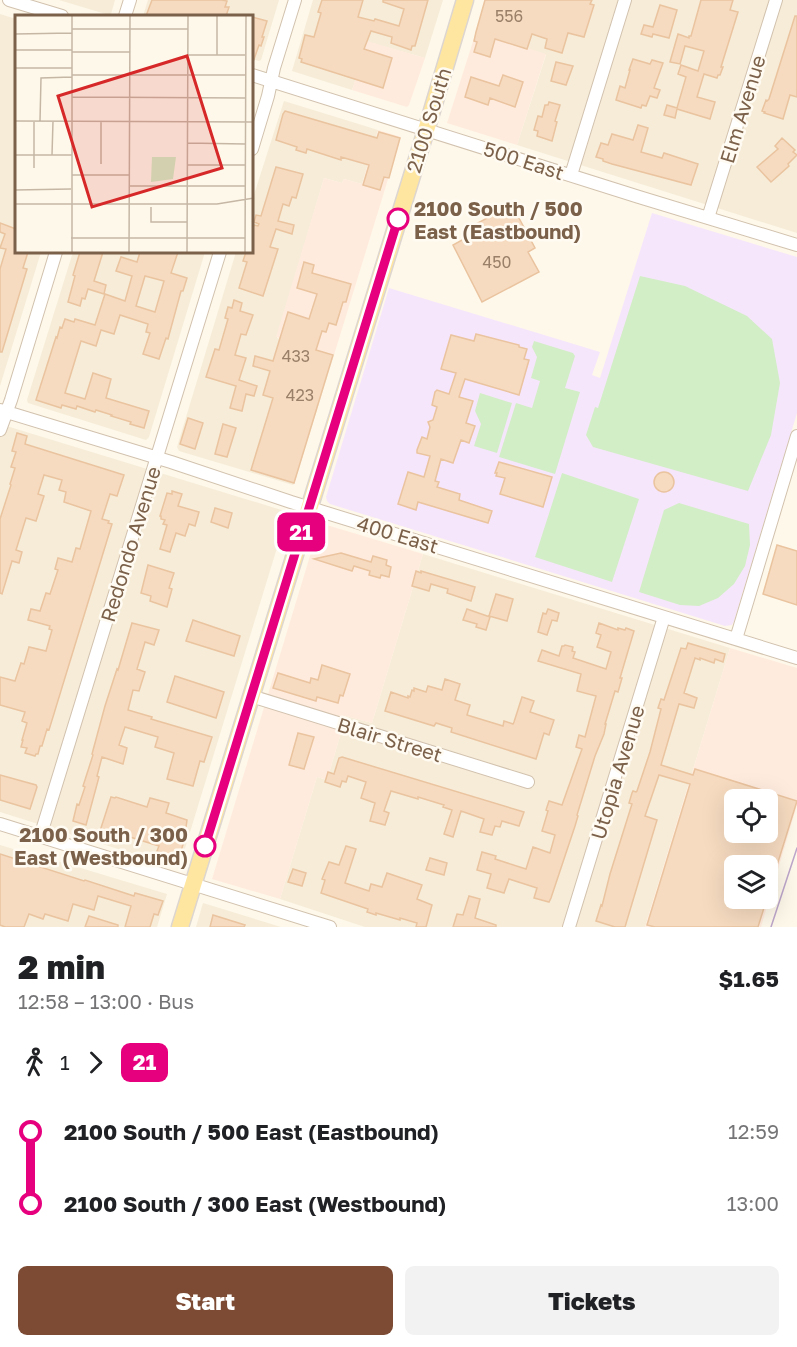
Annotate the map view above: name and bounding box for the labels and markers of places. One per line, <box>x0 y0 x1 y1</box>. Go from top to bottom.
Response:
place label: 2100 South / 500 East (Eastbound) <box>414 196 583 243</box>
marker: 2100 South / 500 East (Eastbound) <box>387 208 409 230</box>
place label: 2100 South / 300 East (Westbound) <box>14 822 188 869</box>
marker: 2100 South / 300 East (Westbound) <box>194 835 216 857</box>

